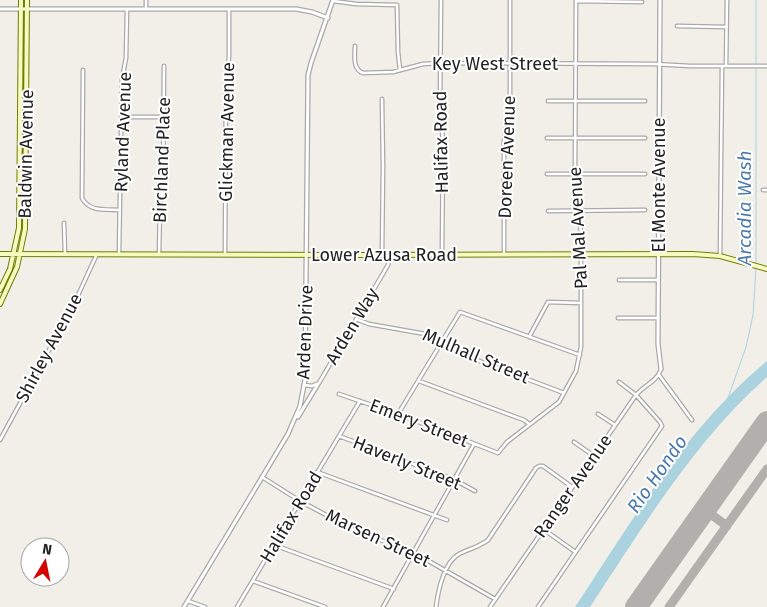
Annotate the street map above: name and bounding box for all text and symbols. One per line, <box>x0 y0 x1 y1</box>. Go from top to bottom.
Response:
street label: Key West Street <box>432 53 559 75</box>
street label: Glickman Avenue <box>215 62 239 202</box>
street label: Ryland Avenue <box>110 71 136 193</box>
street label: Baldwin Avenue <box>14 89 38 219</box>
street label: Halifax Road <box>429 90 453 194</box>
street label: Doreen Avenue <box>494 95 520 219</box>
street label: Birchland Place <box>149 97 175 223</box>
street label: El Monte Avenue <box>648 117 670 253</box>
water label: Arcadia Wash <box>733 150 756 267</box>
street label: Pal Mal Avenue <box>564 166 592 290</box>
street label: Lower Azusa Road <box>311 244 457 266</box>
street label: Arden Drive <box>292 284 318 380</box>
street label: Arden Way <box>321 284 383 368</box>
street label: Shirley Avenue <box>11 290 87 406</box>
street label: Mulhall Street <box>419 324 533 389</box>
street label: Emery Street <box>366 394 472 452</box>
street label: Ranger Avenue <box>529 430 617 542</box>
street label: Haverly Street <box>350 431 465 495</box>
water label: Rio Hondo <box>622 431 692 517</box>
street label: Halifax Road <box>255 467 327 567</box>
street label: Marsen Street <box>322 504 434 572</box>
north arrow <box>20 537 70 587</box>
text: N <box>41 541 53 559</box>

